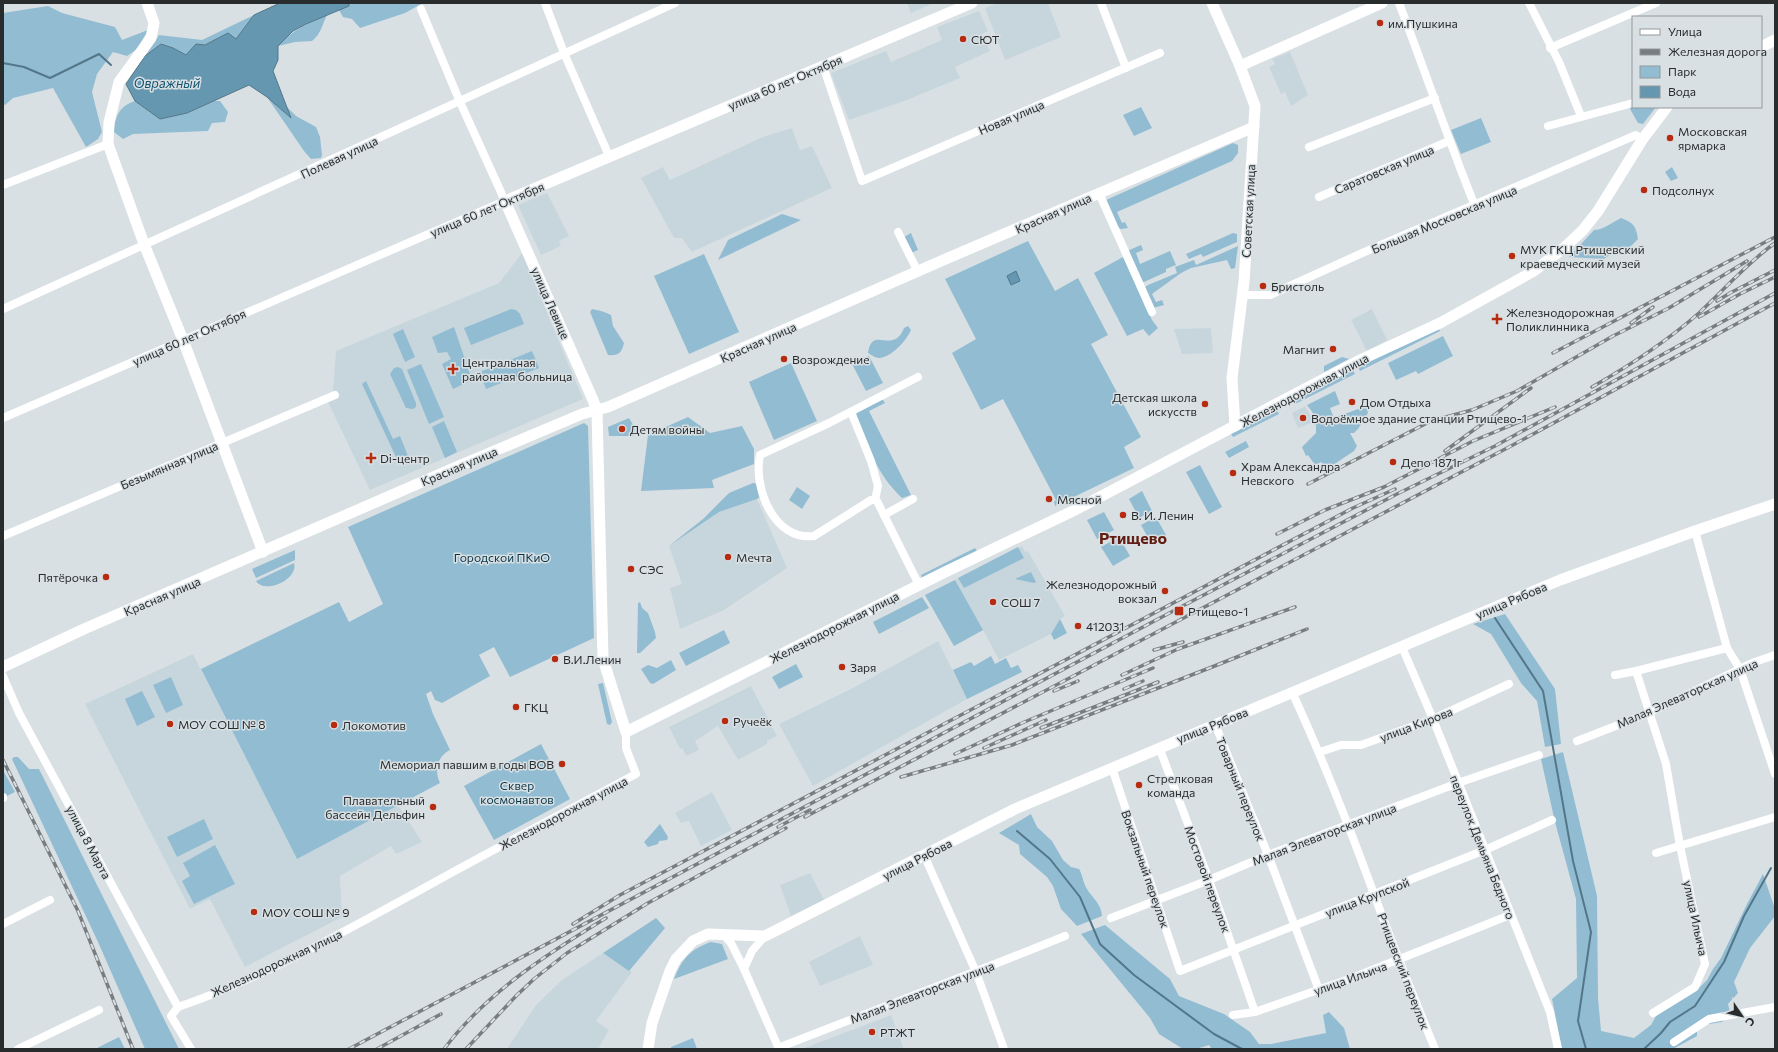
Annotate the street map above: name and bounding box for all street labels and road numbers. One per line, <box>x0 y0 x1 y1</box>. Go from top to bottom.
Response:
street label: улица 60 лет Октября <box>726 52 844 112</box>
street label: Новая улица <box>976 97 1046 137</box>
street label: Полевая улица <box>298 133 380 181</box>
street label: Саратовская улица <box>1332 142 1436 196</box>
street label: Советская улица <box>1239 164 1257 258</box>
street label: улица 60 лет Октября <box>428 179 546 239</box>
street label: Большая Московская улица <box>1369 182 1519 256</box>
street label: Красная улица <box>1013 190 1093 236</box>
street label: улица Левице <box>529 265 573 341</box>
street label: улица 60 лет Октября <box>130 306 248 368</box>
street label: Красная улица <box>718 319 798 365</box>
street label: Железнодорожная улица <box>1237 350 1371 430</box>
street label: Безымянная улица <box>118 438 220 492</box>
street label: Красная улица <box>419 444 499 488</box>
street label: Красная улица <box>122 574 202 618</box>
street label: улица Рябова <box>1473 579 1549 621</box>
street label: Железнодорожная улица <box>767 588 901 666</box>
street label: Малая Элеваторская улица <box>1614 655 1760 731</box>
street label: улица Рябова <box>1174 704 1250 746</box>
street label: улица Кирова <box>1378 704 1454 744</box>
street label: Товарный переулок <box>1214 735 1268 844</box>
street label: Железнодорожная улица <box>496 773 630 853</box>
street label: переулок Демьяна Бедного <box>1448 773 1518 921</box>
street label: Малая Элеваторская улица <box>1250 800 1398 868</box>
street label: улица 8 Марта <box>64 803 114 881</box>
street label: Вокзальный переулок <box>1119 808 1173 930</box>
street label: Мостовой переулок <box>1182 824 1234 935</box>
street label: улица Рябова <box>880 836 954 882</box>
street label: улица Крупской <box>1323 874 1411 920</box>
street label: улица Ильича <box>1681 879 1711 957</box>
street label: Ртищевский переулок <box>1375 911 1433 1032</box>
street label: Железнодорожная улица <box>208 926 344 1000</box>
street label: Малая Элеваторская улица <box>848 958 996 1026</box>
street label: улица Ильича <box>1312 958 1388 998</box>

